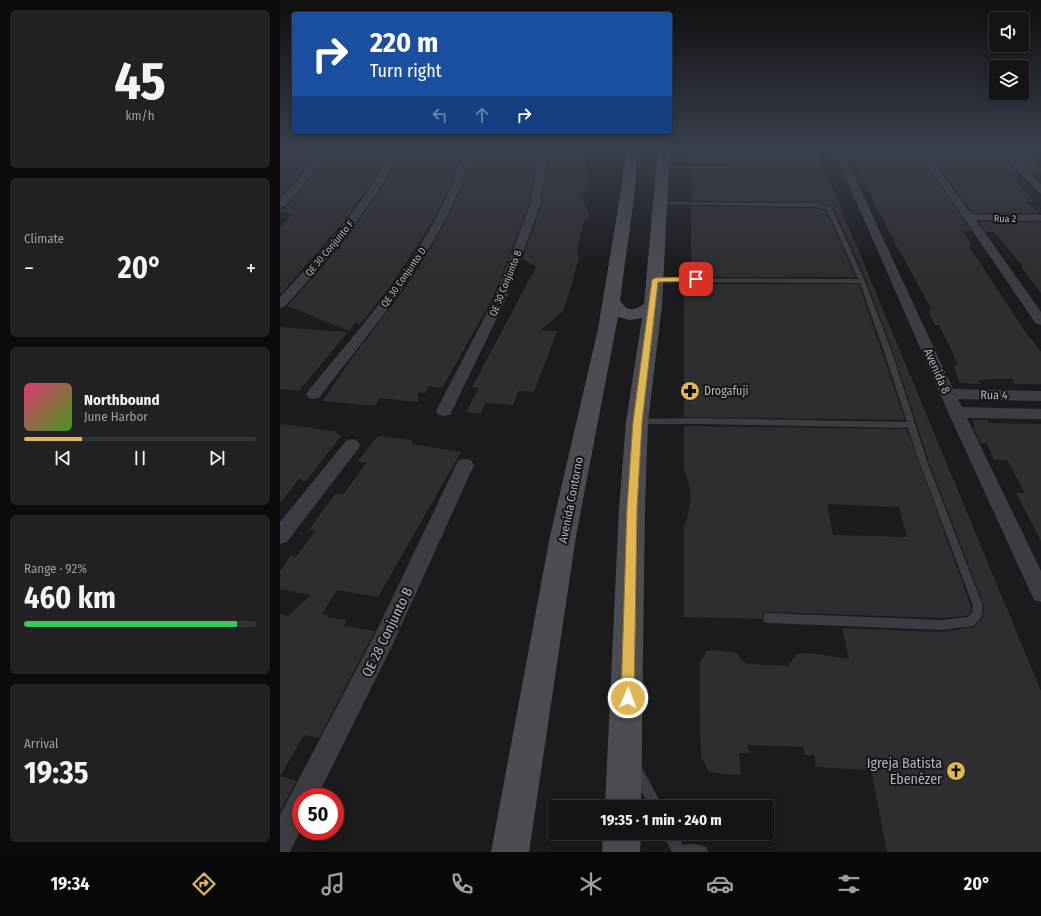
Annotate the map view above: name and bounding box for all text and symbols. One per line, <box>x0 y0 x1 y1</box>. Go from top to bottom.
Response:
map controls <box>989 12 1029 100</box>
button: sound <box>989 12 1029 52</box>
text: 220 m <box>370 26 438 59</box>
icon: right <box>304 28 356 80</box>
text: 45 <box>114 50 166 113</box>
text: Turn right <box>370 60 442 82</box>
button: layers <box>989 60 1029 100</box>
icon: left <box>429 104 451 126</box>
icon: ahead <box>471 104 493 126</box>
icon: right <box>513 104 535 126</box>
text: km/h <box>126 108 155 123</box>
street label: Rua 2 <box>994 213 1017 225</box>
street label: QE 30 Conjunto F <box>303 218 357 279</box>
text: Climate <box>24 231 64 246</box>
street label: QE 30 Conjunto D <box>379 245 429 310</box>
street label: QE 30 Conjunto B <box>487 248 525 318</box>
text: 20° <box>118 250 162 286</box>
text: − <box>24 255 34 282</box>
text: + <box>246 255 256 282</box>
pin <box>679 262 713 296</box>
icon: arrive <box>685 268 707 290</box>
street label: Avenida 8 <box>921 346 953 396</box>
pharmacy icon: Drogafuji <box>679 380 701 402</box>
place label: Drogafuji <box>704 384 748 398</box>
street label: Rua 4 <box>980 388 1008 402</box>
text: Northbound <box>84 391 160 409</box>
text: June Harbor <box>84 409 148 424</box>
icon: previous <box>52 447 74 469</box>
icon: pause <box>129 447 151 469</box>
icon: next <box>206 447 228 469</box>
street label: Avenida Contorno <box>556 456 586 544</box>
text: Range · 92% <box>24 561 87 576</box>
text: 460 km <box>24 580 116 616</box>
street label: QE 28 Conjunto B <box>358 584 417 680</box>
position arrow <box>607 677 649 719</box>
text: Arrival <box>24 736 58 751</box>
text: 19:35 <box>24 755 88 791</box>
place label: Igreja Batista Ebenézer <box>867 755 942 788</box>
church icon: Igreja Batista Ebenézer <box>945 760 967 782</box>
speed limit sign: 50 <box>292 788 344 840</box>
text: 19:35 · 1 min · 240 m <box>600 811 722 829</box>
icon: directions <box>190 870 218 898</box>
icon: music <box>319 870 347 898</box>
icon: phone <box>448 870 476 898</box>
icon: climate <box>577 870 605 898</box>
icon: car <box>706 870 734 898</box>
icon: filters <box>835 870 863 898</box>
text: 19:34 <box>50 873 90 895</box>
text: 20° <box>964 873 990 895</box>

